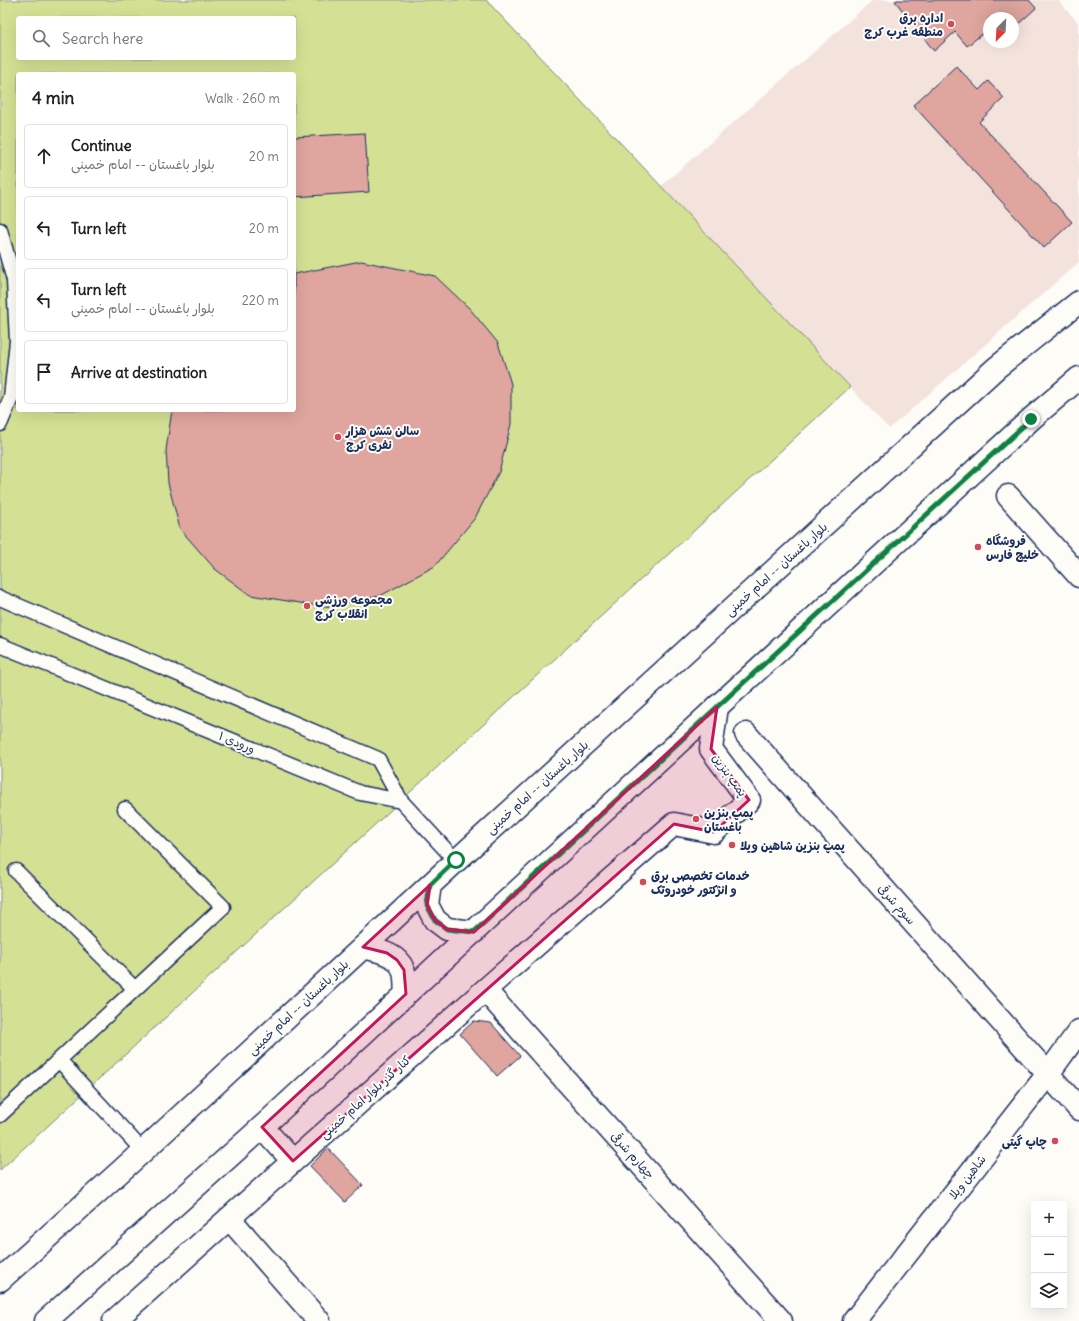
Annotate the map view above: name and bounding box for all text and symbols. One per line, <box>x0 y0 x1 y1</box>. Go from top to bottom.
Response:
place label: اداره برق منطقه غرب کرج <box>864 10 943 40</box>
north arrow <box>983 12 1019 48</box>
search box <box>16 16 296 60</box>
marker: اداره برق منطقه غرب کرج <box>946 19 956 29</box>
icon: search <box>30 27 52 49</box>
text: Search here <box>62 29 143 48</box>
text: 4 min <box>32 87 74 109</box>
text: Walk · 260 m <box>205 90 280 107</box>
text: Continue <box>71 136 132 155</box>
icon: ahead <box>33 145 55 167</box>
text: 20 m <box>249 148 279 165</box>
text: بلوار باغستان -- امام خمینی <box>71 156 215 173</box>
icon: left <box>33 217 55 239</box>
text: Turn left <box>71 219 126 238</box>
text: 20 m <box>249 220 279 237</box>
text: Turn left <box>71 280 126 299</box>
icon: left <box>33 289 55 311</box>
text: 220 m <box>242 292 279 309</box>
text: بلوار باغستان -- امام خمینی <box>71 300 215 317</box>
icon: arrive <box>33 361 55 383</box>
text: Arrive at destination <box>71 363 207 382</box>
route end <box>1022 410 1040 428</box>
place label: سالن شش هزار نفری کرج <box>345 423 419 453</box>
marker: سالن شش هزار نفری کرج <box>333 432 343 442</box>
street label: بلوار باغستان -- امام خمینی <box>722 519 832 620</box>
place label: فروشگاه خلیج فارس <box>986 533 1039 563</box>
marker: فروشگاه خلیج فارس <box>973 542 983 552</box>
place label: مجموعه ورزشی انقلاب کرج <box>315 592 392 622</box>
marker: مجموعه ورزشی انقلاب کرج <box>302 601 312 611</box>
street label: ورودی ۱ <box>216 728 257 757</box>
street label: بلوار باغستان -- امام خمینی <box>483 737 593 838</box>
street label: پمپ بنزین <box>709 751 751 800</box>
place label: پمپ بنزین باغستان <box>704 805 754 834</box>
marker: پمپ بنزین باغستان <box>691 814 701 824</box>
place label: پمپ بنزین شاهین ویلا <box>740 838 845 854</box>
marker: پمپ بنزین شاهین ویلا <box>727 840 737 850</box>
route start <box>447 851 465 869</box>
place label: خدمات تخصصی برق و انژکتور خودروتک <box>651 868 750 898</box>
marker: خدمات تخصصی برق و انژکتور خودروتک <box>638 877 648 887</box>
street label: سوم شرقی <box>873 881 919 929</box>
street label: بلوار باغستان -- امام خمینی <box>244 956 353 1059</box>
street label: کنار گذر بلوار امام خمینی <box>316 1052 415 1143</box>
street label: چهارم شرقی <box>606 1128 658 1183</box>
place label: چاپ گیتی <box>1002 1134 1047 1150</box>
marker: چاپ گیتی <box>1050 1136 1060 1146</box>
street label: شاهین ویلا <box>945 1152 990 1203</box>
map controls <box>1031 1201 1067 1309</box>
button: + <box>1031 1201 1067 1237</box>
button: − <box>1031 1237 1067 1273</box>
button: layers <box>1031 1273 1067 1309</box>

